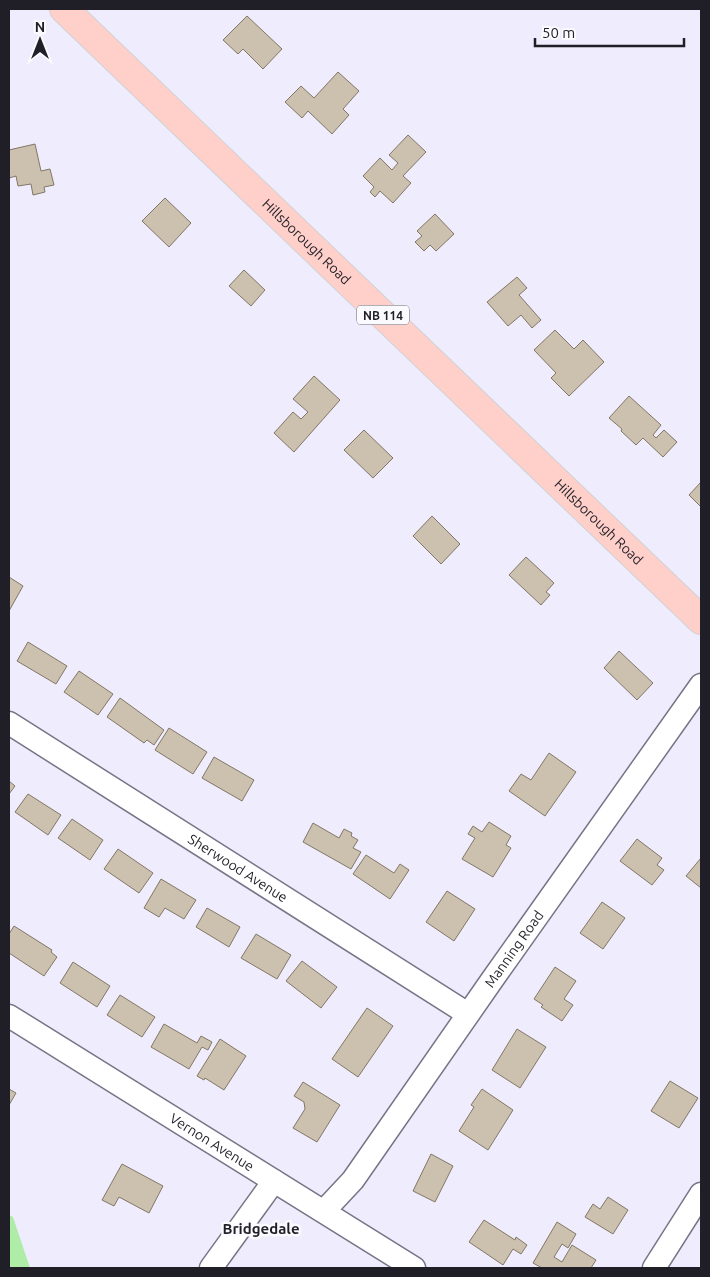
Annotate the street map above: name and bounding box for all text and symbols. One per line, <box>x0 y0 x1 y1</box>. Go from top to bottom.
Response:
north arrow <box>15 15 65 65</box>
scale bar <box>535 15 684 47</box>
text: N <box>35 19 45 35</box>
text: 50 m <box>542 24 575 41</box>
street label: Hillsborough Road <box>259 196 354 288</box>
road number: NB 114 <box>357 306 409 324</box>
street label: Hillsborough Road <box>551 476 646 568</box>
street label: Sherwood Avenue <box>185 831 291 906</box>
street label: Manning Road <box>481 908 547 990</box>
street label: Vernon Avenue <box>167 1110 257 1174</box>
district label: Bridgedale <box>222 1220 300 1237</box>

